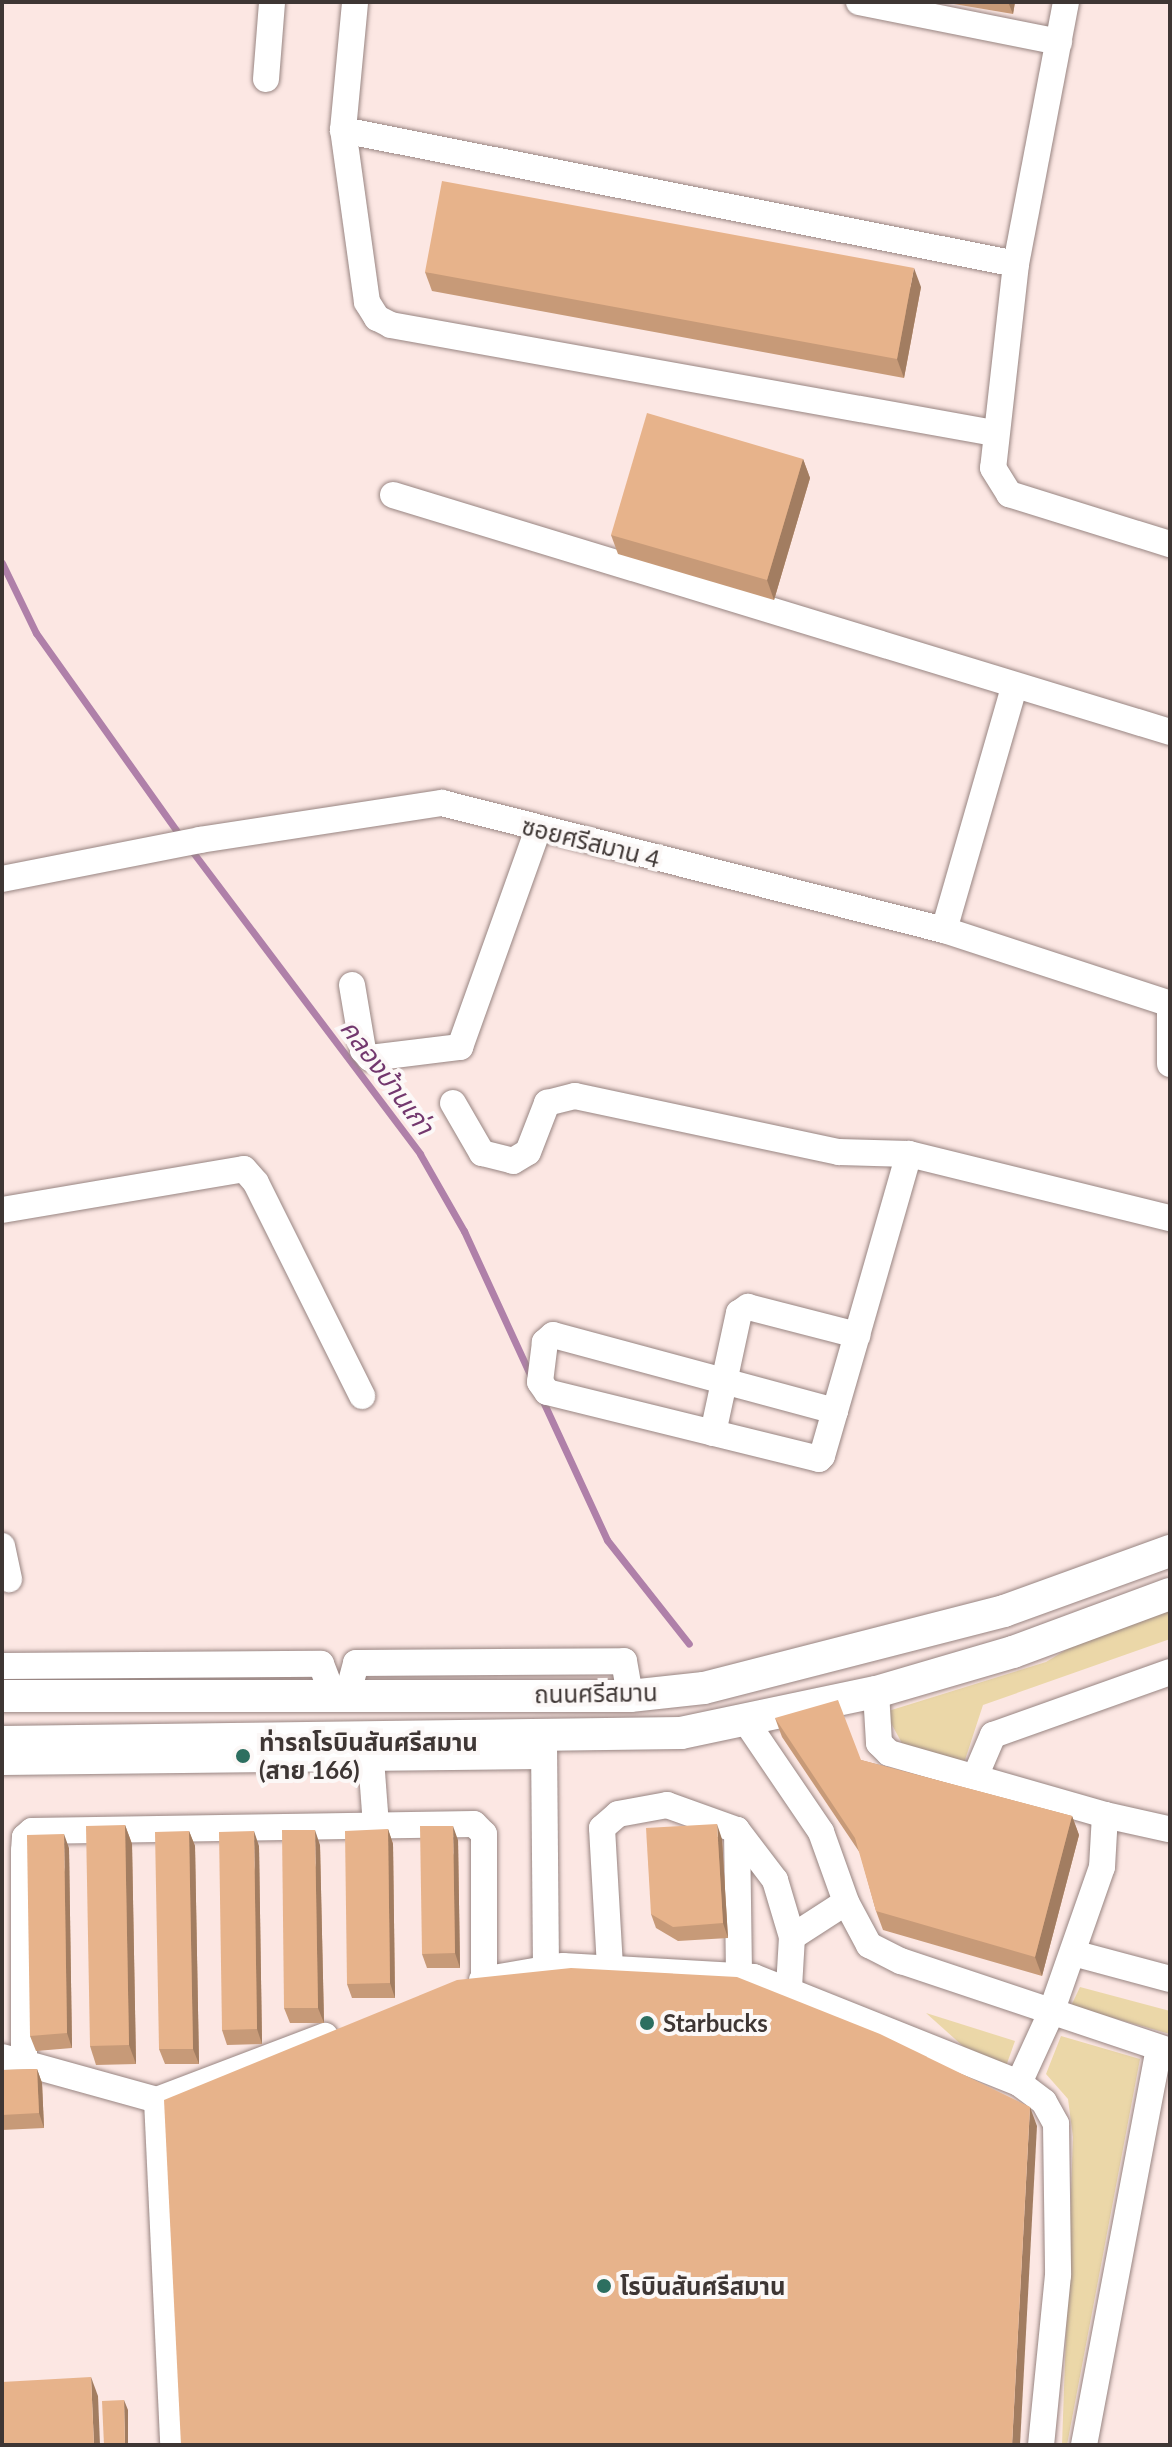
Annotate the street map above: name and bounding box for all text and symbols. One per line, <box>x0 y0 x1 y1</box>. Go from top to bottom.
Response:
street label: ซอยศรีสมาน 4 <box>519 811 663 873</box>
water label: คลองบ้านเก่า <box>334 1013 440 1141</box>
street label: ถนนศรีสมาน <box>534 1678 658 1708</box>
place label: ท่ารถโรบินสันศรีสมาน (สาย 166) <box>259 1728 478 1784</box>
marker: ท่ารถโรบินสันศรีสมาน (สาย 166) <box>234 1747 252 1765</box>
place label: Starbucks <box>663 2009 768 2037</box>
marker: Starbucks <box>638 2014 656 2032</box>
place label: โรบินสันศรีสมาน <box>620 2272 786 2300</box>
marker: โรบินสันศรีสมาน <box>595 2277 613 2295</box>

